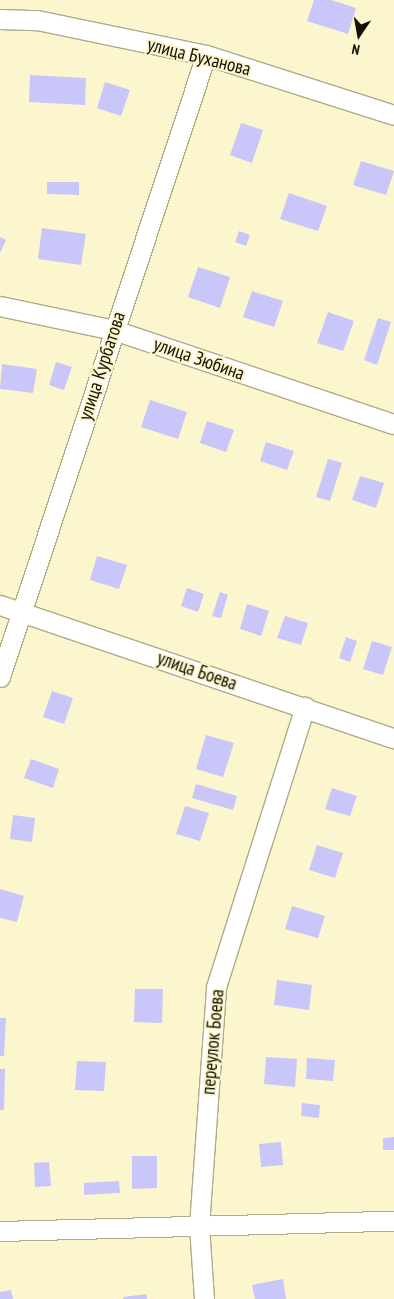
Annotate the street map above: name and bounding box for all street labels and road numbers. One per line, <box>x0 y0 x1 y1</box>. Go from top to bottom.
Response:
street label: улица Буханова <box>145 33 253 81</box>
street label: улица Курбатова <box>74 309 130 423</box>
street label: улица Зюбина <box>151 333 247 385</box>
street label: улица Боева <box>154 647 240 695</box>
street label: переулок Боева <box>197 988 229 1096</box>

